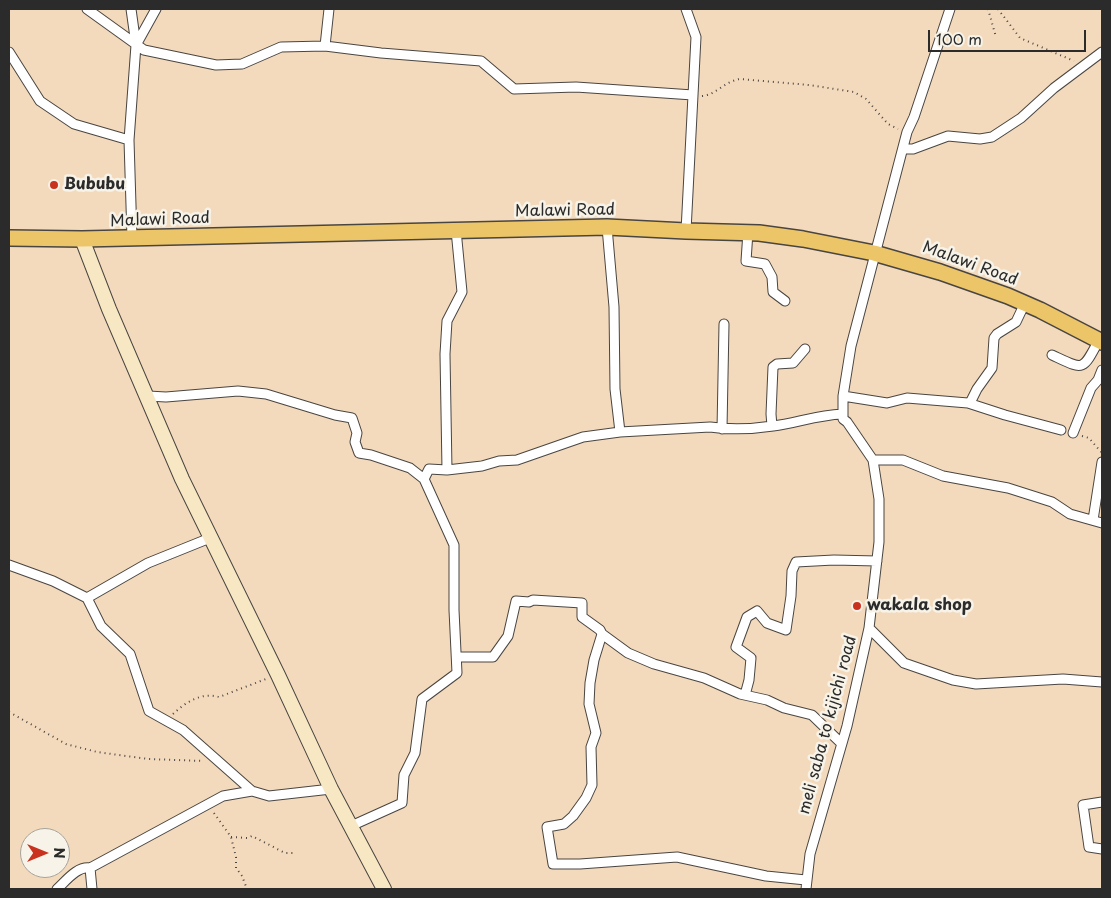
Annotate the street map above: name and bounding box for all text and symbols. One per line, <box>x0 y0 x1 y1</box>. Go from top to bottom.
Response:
scale bar <box>931 20 1088 52</box>
text: 100 m <box>936 27 982 50</box>
place label: Bububu <box>64 175 125 195</box>
marker: Bububu <box>48 179 60 191</box>
street label: Malawi Road <box>515 201 615 221</box>
street label: Malawi Road <box>110 209 210 231</box>
street label: Malawi Road <box>920 238 1020 290</box>
place label: wakala shop <box>867 596 972 616</box>
marker: wakala shop <box>851 600 863 612</box>
street label: meli saba to kijichi road <box>795 633 861 817</box>
north arrow <box>20 828 70 878</box>
text: N <box>49 847 70 859</box>

